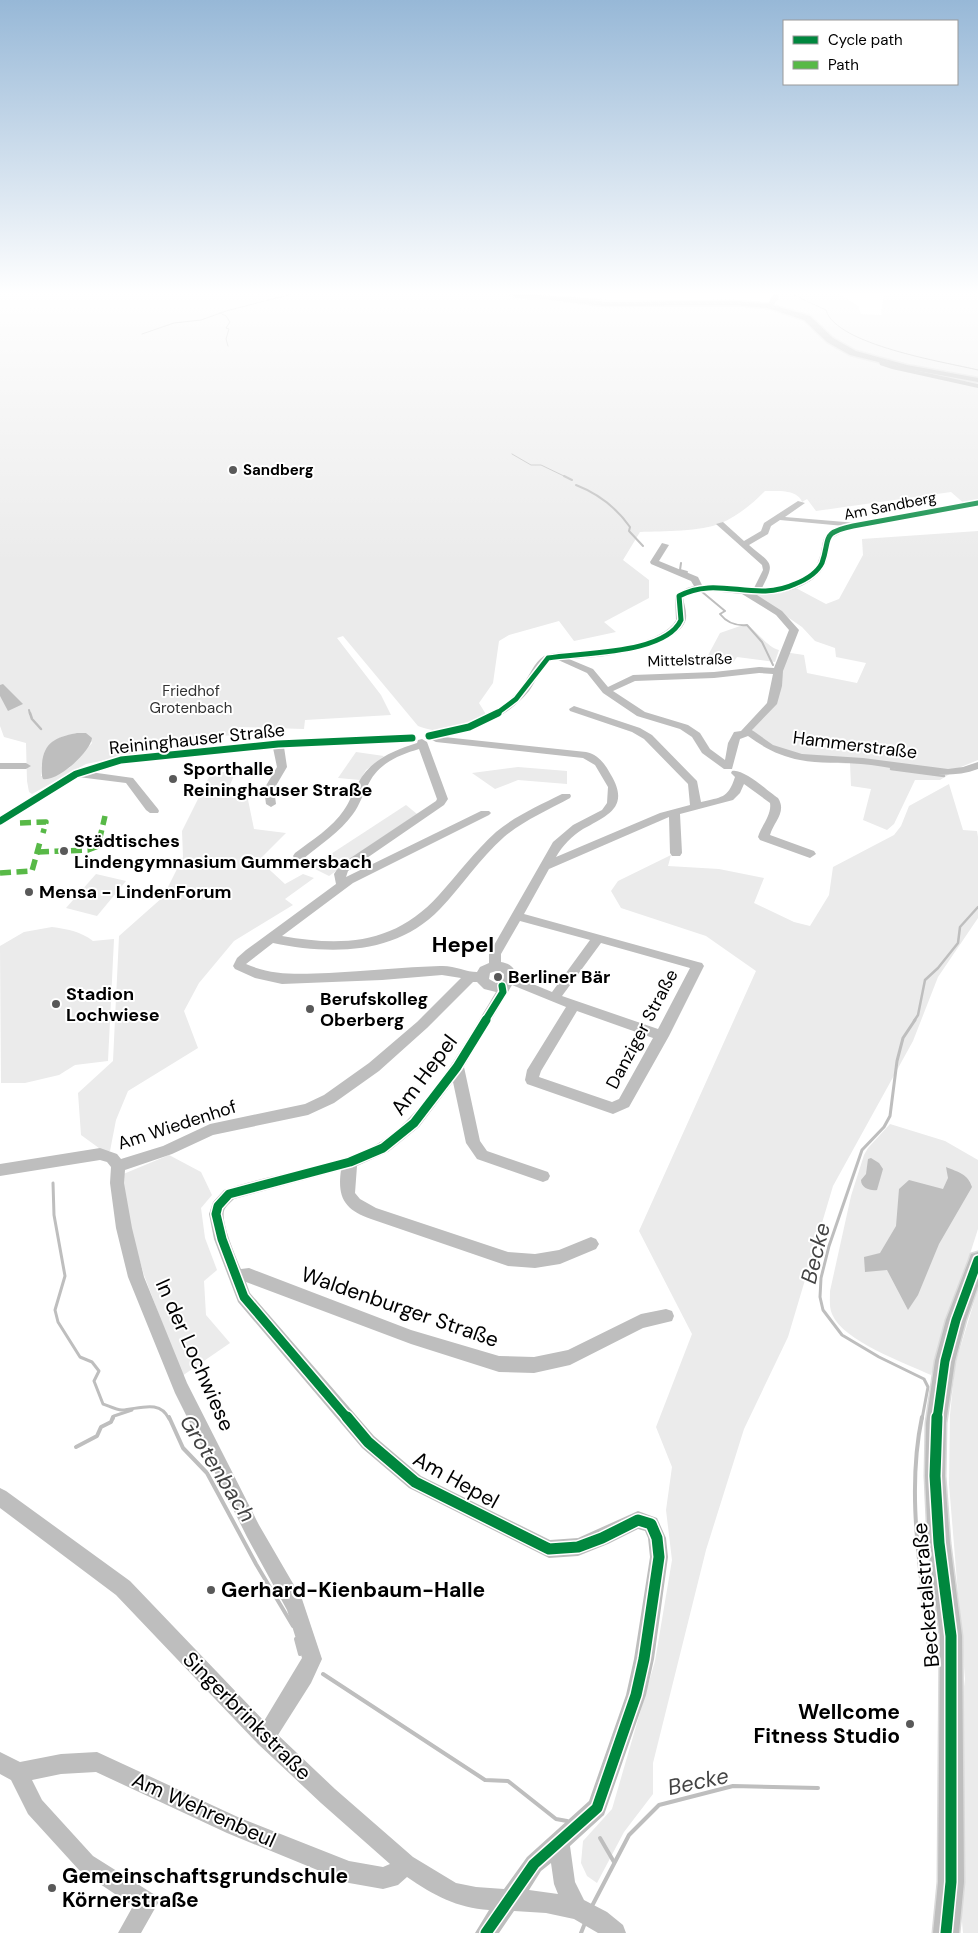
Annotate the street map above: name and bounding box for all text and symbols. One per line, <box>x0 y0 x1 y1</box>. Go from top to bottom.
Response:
legend <box>783 20 958 85</box>
text: Cycle path <box>828 30 903 50</box>
text: Path <box>828 55 859 75</box>
place label: Sandberg <box>243 460 314 480</box>
marker: Sandberg <box>227 464 239 476</box>
street label: Am Sandberg <box>842 487 938 525</box>
street label: Mittelstraße <box>647 649 733 671</box>
park label: Friedhof Grotenbach <box>150 681 232 718</box>
street label: Reininghauser Straße <box>108 718 286 760</box>
street label: Hammerstraße <box>791 725 919 765</box>
place label: Sporthalle Reininghauser Straße <box>183 757 373 802</box>
marker: Sporthalle Reininghauser Straße <box>167 773 179 785</box>
place label: Städtisches Lindengymnasium Gummersbach <box>74 829 372 874</box>
marker: Städtisches Lindengymnasium Gummersbach <box>58 845 70 857</box>
place label: Mensa - LindenForum <box>39 880 232 904</box>
marker: Mensa - LindenForum <box>23 886 35 898</box>
district label: Hepel <box>432 930 494 959</box>
place label: Berliner Bär <box>508 965 610 989</box>
street label: Danziger Straße <box>600 965 684 1093</box>
marker: Berliner Bär <box>492 971 504 983</box>
place label: Stadion Lochwiese <box>66 982 160 1027</box>
place label: Berufskolleg Oberberg <box>320 987 428 1032</box>
marker: Stadion Lochwiese <box>50 998 62 1010</box>
marker: Berufskolleg Oberberg <box>304 1003 316 1015</box>
street label: Am Hepel <box>384 1029 464 1121</box>
street label: Am Wiedenhof <box>114 1094 240 1156</box>
water label: Becke <box>794 1220 837 1287</box>
street label: Waldenburger Straße <box>298 1260 502 1354</box>
street label: In der Lochwiese <box>149 1275 241 1435</box>
water label: Grotenbach <box>173 1409 262 1528</box>
street label: Am Hepel <box>408 1445 504 1515</box>
street label: Becketalstraße <box>906 1521 946 1669</box>
place label: Gerhard-Kienbaum-Halle <box>221 1576 485 1604</box>
marker: Gerhard-Kienbaum-Halle <box>205 1584 217 1596</box>
street label: Singerbrinkstraße <box>177 1646 318 1787</box>
place label: Wellcome Fitness Studio <box>754 1698 900 1750</box>
marker: Wellcome Fitness Studio <box>904 1718 916 1730</box>
water label: Becke <box>665 1761 731 1802</box>
street label: Am Wehrenbeul <box>128 1766 280 1854</box>
place label: Gemeinschaftsgrundschule Körnerstraße <box>62 1862 348 1914</box>
marker: Gemeinschaftsgrundschule Körnerstraße <box>46 1882 58 1894</box>

